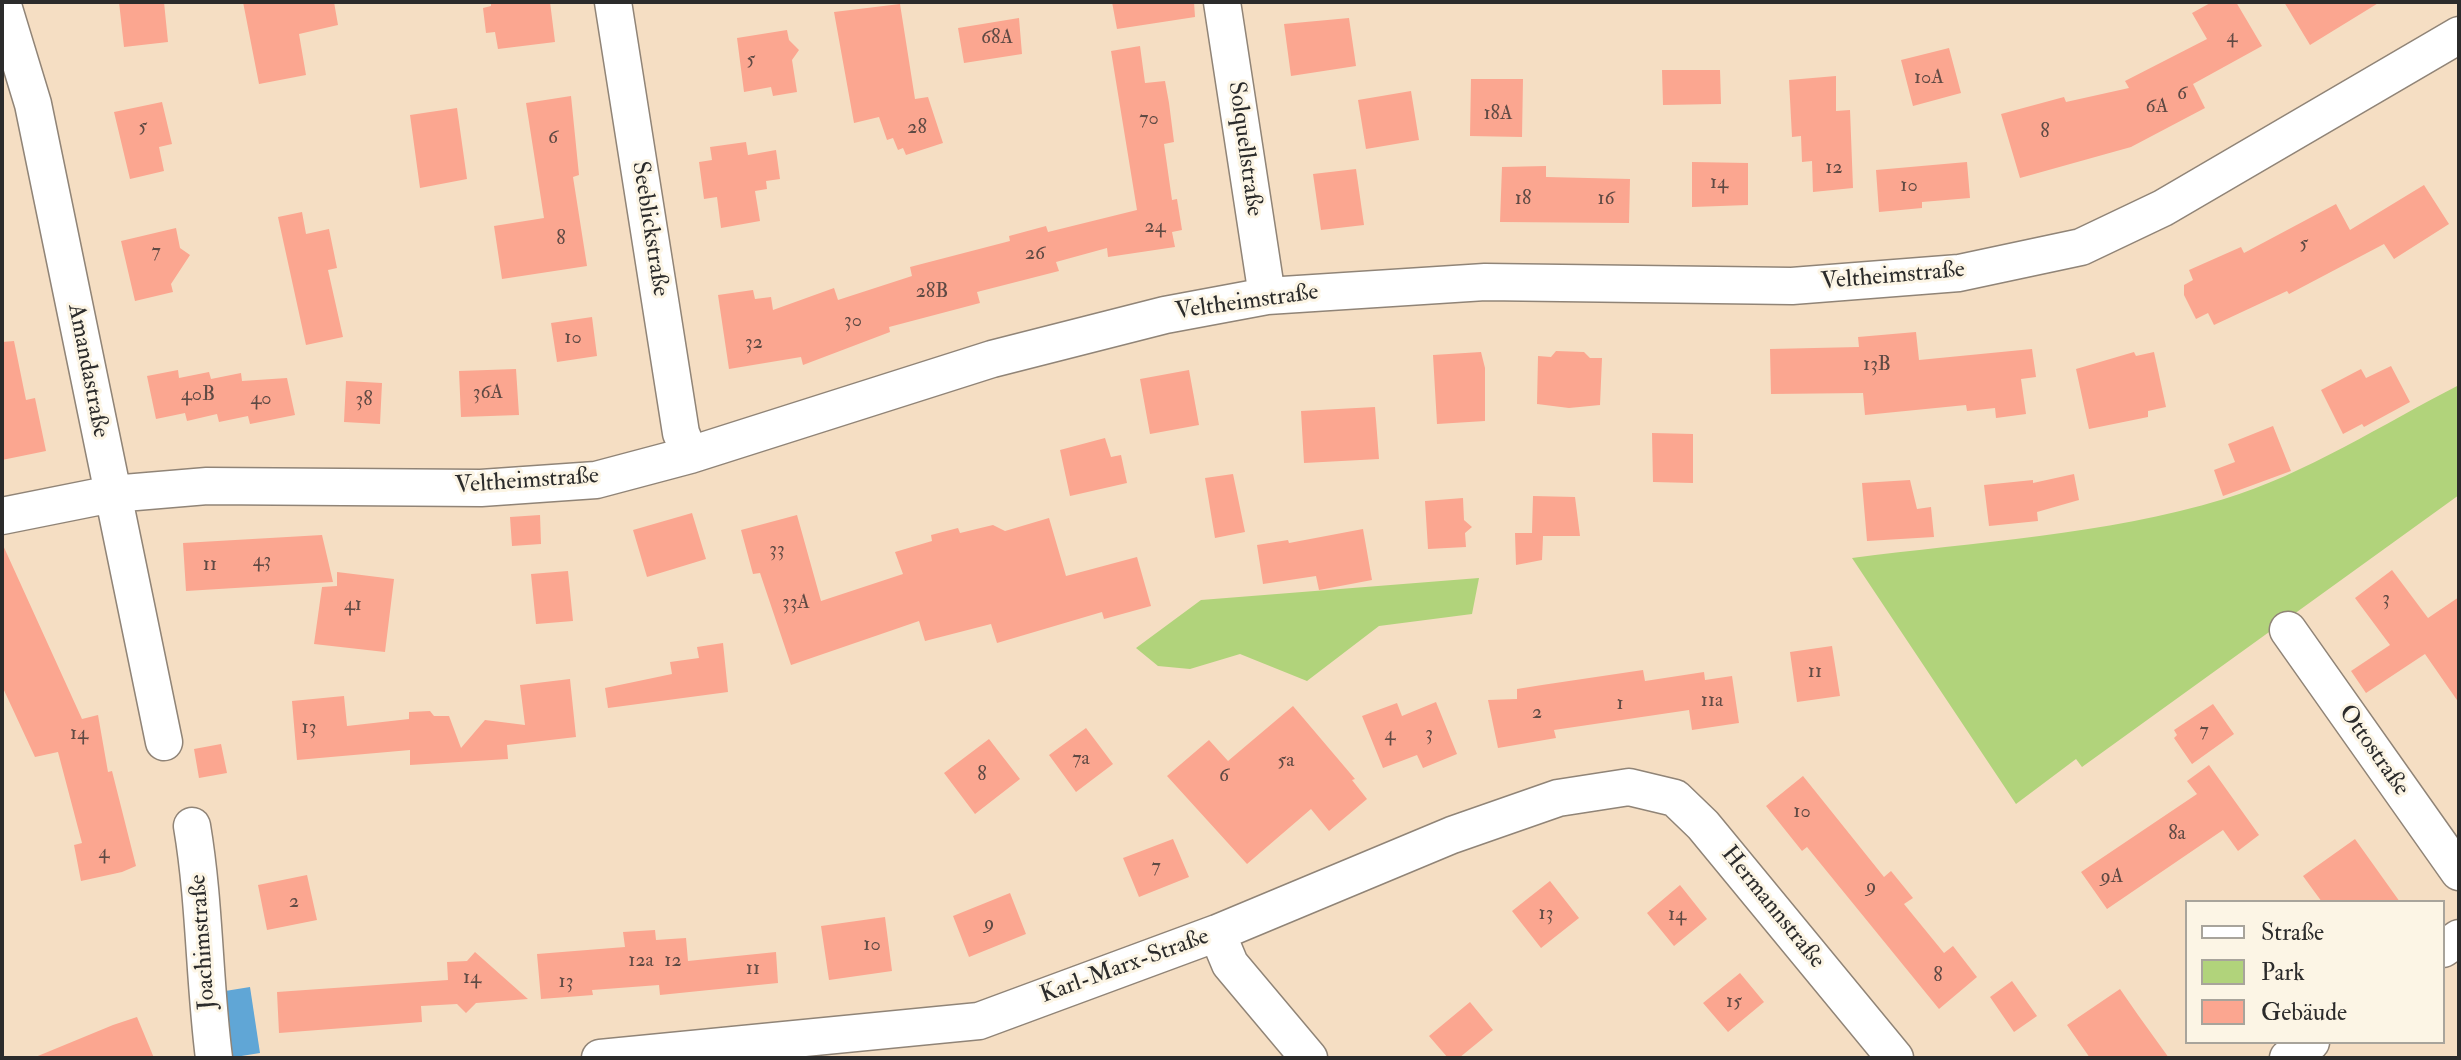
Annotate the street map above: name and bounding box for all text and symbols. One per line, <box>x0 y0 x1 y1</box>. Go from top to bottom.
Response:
house number: 4 <box>2227 26 2237 50</box>
house number: 68A <box>981 27 1013 51</box>
house number: 5 <box>747 49 755 73</box>
house number: 10A <box>1914 67 1944 91</box>
street label: Solquellstraße <box>1220 80 1268 218</box>
house number: 6 <box>2177 83 2187 107</box>
house number: 6A <box>2146 96 2168 120</box>
house number: 18A <box>1483 103 1513 127</box>
house number: 70 <box>1139 108 1159 132</box>
house number: 5 <box>139 116 147 140</box>
house number: 28 <box>907 117 927 141</box>
house number: 8 <box>2040 121 2050 145</box>
house number: 6 <box>548 127 558 151</box>
house number: 12 <box>1825 157 1843 181</box>
street label: Seeblickstraße <box>624 159 674 299</box>
house number: 14 <box>1710 172 1728 196</box>
house number: 10 <box>1900 175 1918 199</box>
house number: 18 <box>1515 188 1531 212</box>
house number: 16 <box>1597 188 1615 212</box>
house number: 24 <box>1145 216 1165 240</box>
house number: 8 <box>556 228 566 252</box>
house number: 5 <box>2300 233 2308 257</box>
house number: 7 <box>151 241 161 265</box>
house number: 26 <box>1025 243 1045 267</box>
street label: Veltheimstraße <box>1820 256 1966 298</box>
street label: Veltheimstraße <box>1174 279 1320 327</box>
house number: 28B <box>916 281 948 305</box>
street label: Amandastraße <box>60 302 114 440</box>
house number: 30 <box>844 310 862 334</box>
house number: 10 <box>564 327 582 351</box>
house number: 32 <box>745 332 763 356</box>
house number: 13B <box>1863 354 1891 378</box>
house number: 36A <box>473 382 503 406</box>
house number: 40B <box>181 384 215 408</box>
house number: 40 <box>250 388 272 412</box>
house number: 38 <box>355 389 373 413</box>
street label: Veltheimstraße <box>454 463 600 501</box>
house number: 33 <box>769 539 785 563</box>
house number: 43 <box>253 550 271 574</box>
house number: 11 <box>203 554 217 578</box>
house number: 3 <box>2382 588 2390 612</box>
house number: 33A <box>782 592 810 616</box>
house number: 41 <box>344 594 362 618</box>
house number: 11 <box>1808 661 1822 685</box>
house number: 11a <box>1701 690 1723 714</box>
house number: 1 <box>1616 693 1624 717</box>
street label: Ottostraße <box>2331 700 2415 802</box>
house number: 2 <box>1532 702 1542 726</box>
house number: 13 <box>302 717 316 741</box>
house number: 7 <box>2199 720 2209 744</box>
house number: 14 <box>70 723 88 747</box>
house number: 3 <box>1425 723 1433 747</box>
house number: 4 <box>1385 724 1395 748</box>
house number: 7a <box>1072 748 1090 772</box>
house number: 5a <box>1277 750 1295 774</box>
house number: 8 <box>977 764 987 788</box>
house number: 6 <box>1219 765 1229 789</box>
house number: 10 <box>1793 801 1811 825</box>
house number: 8a <box>2168 823 2186 847</box>
street label: Hermannstraße <box>1714 841 1830 975</box>
house number: 4 <box>99 842 109 866</box>
house number: 7 <box>1151 856 1161 880</box>
house number: 9A <box>2101 866 2123 890</box>
street label: Joachimstraße <box>185 873 223 1011</box>
house number: 9 <box>1866 876 1876 900</box>
house number: 2 <box>289 891 299 915</box>
legend <box>2185 900 2445 1044</box>
house number: 13 <box>1539 903 1553 927</box>
house number: 14 <box>1668 904 1686 928</box>
house number: 9 <box>984 913 994 937</box>
text: Straße <box>2261 917 2324 948</box>
street label: Karl-Marx-Straße <box>1037 923 1213 1011</box>
house number: 10 <box>863 934 881 958</box>
house number: 12a <box>628 950 654 974</box>
house number: 12 <box>664 950 682 974</box>
text: Park <box>2261 957 2305 988</box>
house number: 11 <box>746 958 760 982</box>
house number: 8 <box>1933 965 1943 989</box>
house number: 14 <box>463 967 481 991</box>
house number: 13 <box>559 971 573 995</box>
house number: 15 <box>1726 991 1742 1015</box>
text: Gebäude <box>2261 997 2347 1028</box>

